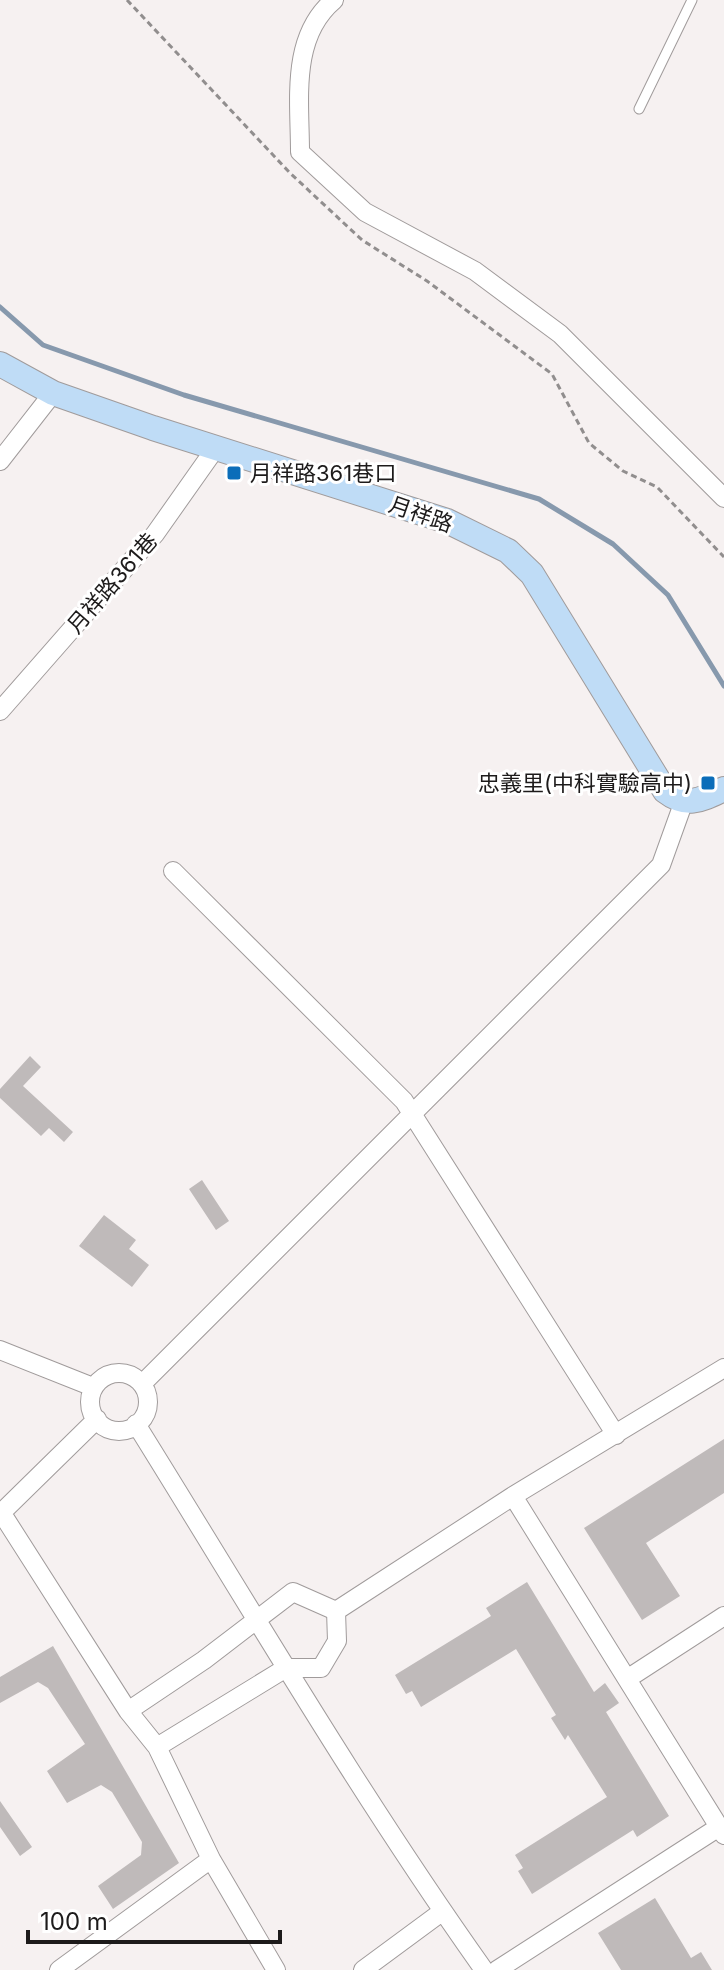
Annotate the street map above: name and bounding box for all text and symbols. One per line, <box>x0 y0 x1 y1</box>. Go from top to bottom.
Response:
place label: 月祥路361巷口 <box>250 460 396 486</box>
marker: 月祥路361巷口 <box>225 464 243 482</box>
street label: 月祥路 <box>386 491 456 537</box>
street label: 月祥路361巷 <box>61 528 163 638</box>
place label: 忠義里(中科實驗高中) <box>478 770 692 796</box>
marker: 忠義里(中科實驗高中) <box>699 774 717 792</box>
scale bar <box>28 1894 280 1944</box>
text: 100 m <box>40 1907 108 1936</box>

